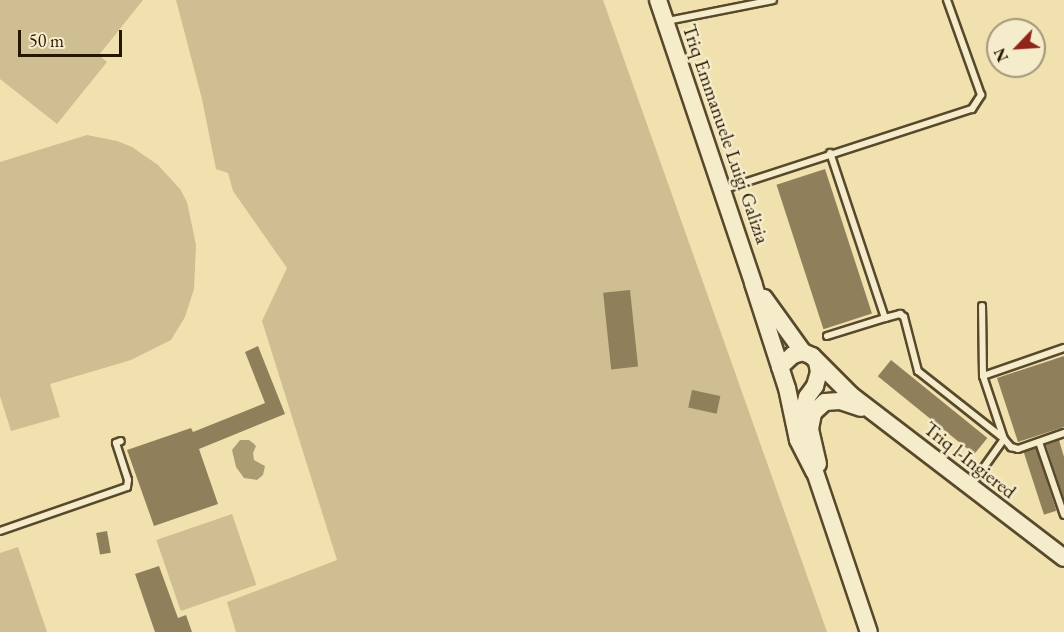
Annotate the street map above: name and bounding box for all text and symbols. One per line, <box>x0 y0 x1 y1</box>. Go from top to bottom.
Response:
scale bar <box>21 18 124 56</box>
north arrow <box>986 18 1046 78</box>
street label: Triq Emmanuele Luigi Galizia <box>677 21 775 247</box>
text: 50 m <box>29 29 64 52</box>
text: N <box>989 45 1013 65</box>
street label: Triq l-Ingiered <box>919 416 1021 504</box>

